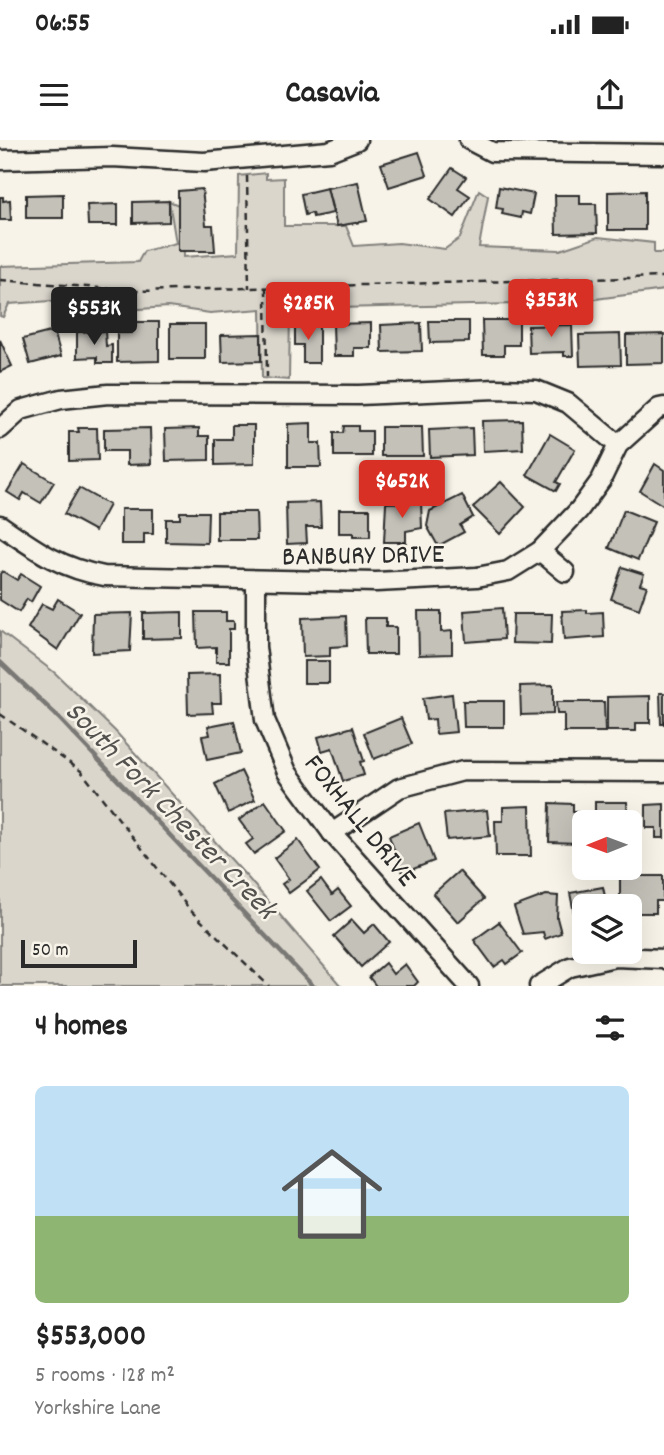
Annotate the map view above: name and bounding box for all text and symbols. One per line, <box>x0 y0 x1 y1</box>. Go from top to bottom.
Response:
text: 06:55 <box>35 6 90 43</box>
text: Casavia <box>285 72 379 118</box>
icon: menu <box>35 76 73 114</box>
icon: share <box>591 76 629 114</box>
pin: $353K <box>502 280 600 339</box>
pin: $285K <box>259 282 357 342</box>
text: $353K <box>524 285 578 318</box>
pin: $553K <box>45 288 143 347</box>
text: $285K <box>282 288 334 321</box>
text: $553K <box>67 293 121 326</box>
pin: $652K <box>353 460 451 520</box>
text: $652K <box>375 466 429 499</box>
street label: BANBURY DRIVE <box>282 537 445 579</box>
water label: South Fork Chester Creek <box>53 693 287 933</box>
street label: FOXHALL DRIVE <box>292 747 424 897</box>
north arrow <box>572 810 642 880</box>
map controls <box>572 810 642 964</box>
button: layers <box>572 894 642 964</box>
scale bar <box>21 937 136 969</box>
text: 50 m <box>32 938 69 965</box>
text: 4 homes <box>35 1007 128 1050</box>
icon: filters <box>591 1009 629 1047</box>
icon: home <box>269 1131 395 1257</box>
text: $553,000 <box>35 1317 146 1360</box>
text: 5 rooms · 128 m² <box>35 1360 175 1393</box>
text: Yorkshire Lane <box>35 1393 161 1426</box>

